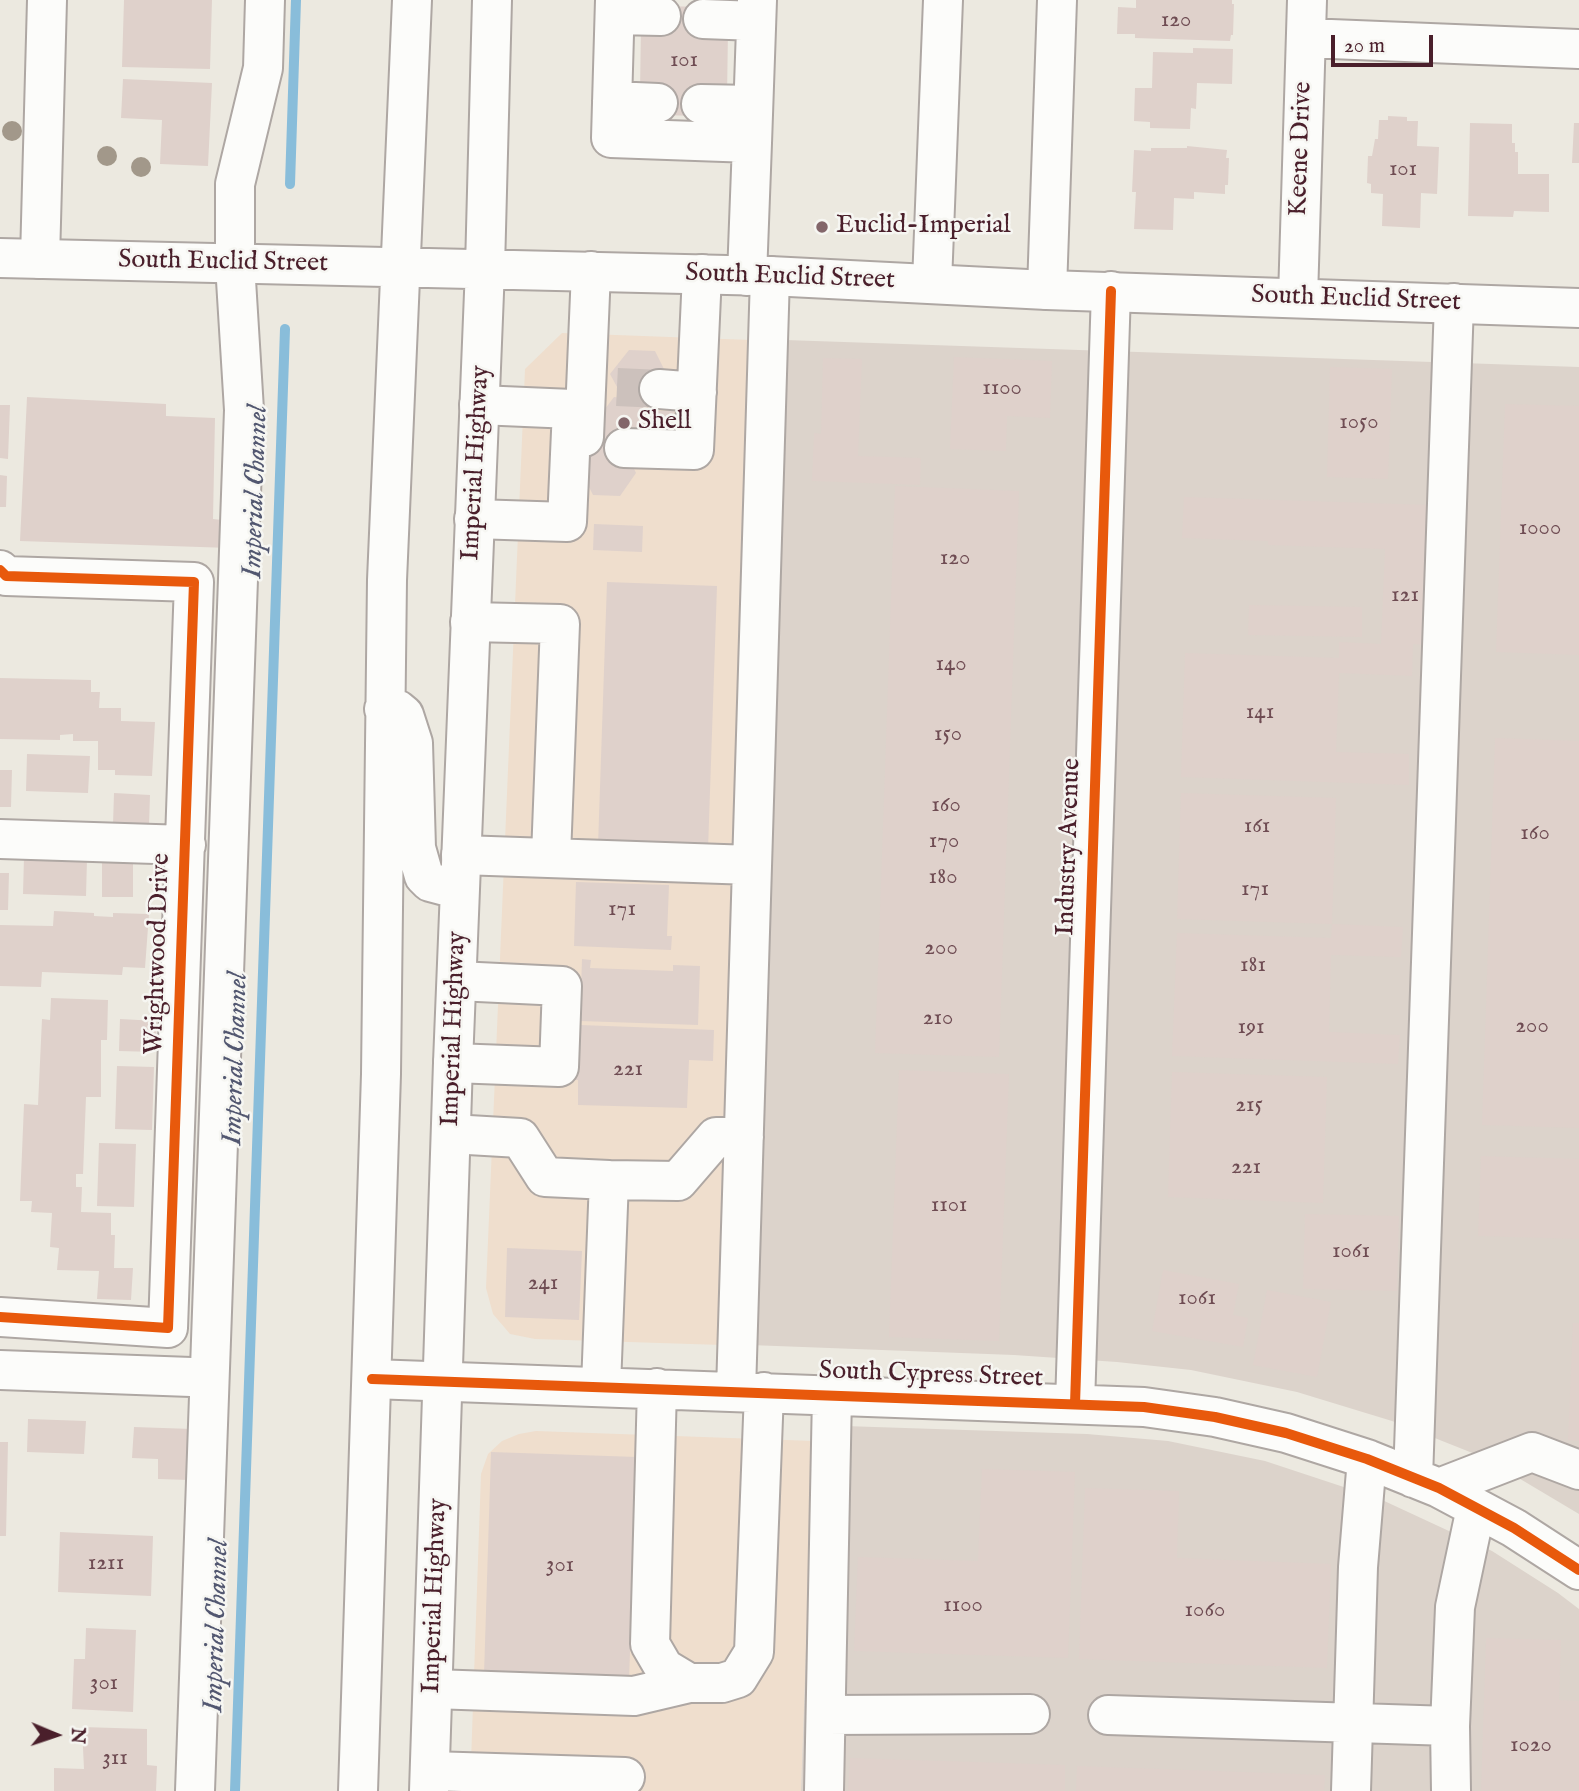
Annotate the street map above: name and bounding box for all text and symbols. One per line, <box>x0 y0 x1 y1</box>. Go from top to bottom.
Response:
house number: 120 <box>1161 7 1191 35</box>
scale bar <box>1334 21 1436 65</box>
text: 20 m <box>1344 33 1385 60</box>
house number: 101 <box>670 47 698 75</box>
street label: Keene Drive <box>1284 81 1320 217</box>
house number: 101 <box>1389 156 1417 184</box>
place label: Euclid-Imperial <box>836 211 1011 243</box>
marker: Euclid-Imperial <box>814 219 830 235</box>
street label: South Euclid Street <box>118 246 328 280</box>
street label: South Euclid Street <box>685 259 895 297</box>
street label: South Euclid Street <box>1251 281 1461 319</box>
street label: Imperial Highway <box>456 365 498 561</box>
house number: 1100 <box>982 375 1022 403</box>
water label: Imperial Channel <box>237 405 277 579</box>
place label: Shell <box>638 407 691 439</box>
house number: 1050 <box>1339 409 1379 437</box>
marker: Shell <box>616 415 632 431</box>
house number: 1000 <box>1519 515 1561 543</box>
house number: 120 <box>940 545 970 573</box>
house number: 121 <box>1391 582 1419 610</box>
house number: 140 <box>935 651 967 679</box>
house number: 141 <box>1246 699 1274 727</box>
house number: 150 <box>934 721 962 749</box>
street label: Industry Avenue <box>1051 758 1089 936</box>
house number: 160 <box>931 792 961 820</box>
house number: 161 <box>1244 813 1270 841</box>
house number: 160 <box>1520 820 1550 848</box>
house number: 170 <box>929 828 959 856</box>
street label: Wrightwood Drive <box>140 853 178 1055</box>
house number: 180 <box>929 864 957 892</box>
house number: 171 <box>1241 876 1269 904</box>
house number: 171 <box>608 896 636 924</box>
street label: Imperial Highway <box>436 931 474 1127</box>
house number: 200 <box>924 935 958 963</box>
house number: 181 <box>1240 952 1266 980</box>
water label: Imperial Channel <box>217 972 257 1146</box>
house number: 210 <box>923 1005 953 1033</box>
house number: 200 <box>1515 1013 1549 1041</box>
house number: 191 <box>1237 1014 1265 1042</box>
house number: 221 <box>613 1056 643 1084</box>
house number: 215 <box>1235 1092 1263 1120</box>
house number: 221 <box>1231 1154 1261 1182</box>
house number: 1101 <box>931 1192 967 1220</box>
house number: 1061 <box>1332 1238 1370 1266</box>
house number: 241 <box>528 1270 558 1298</box>
house number: 1061 <box>1178 1285 1216 1313</box>
street label: South Cypress Street <box>818 1356 1044 1396</box>
street label: Imperial Highway <box>417 1498 455 1694</box>
water label: Imperial Channel <box>198 1539 238 1713</box>
house number: 1211 <box>88 1550 124 1578</box>
house number: 301 <box>546 1552 574 1580</box>
house number: 1100 <box>943 1592 983 1620</box>
house number: 1060 <box>1185 1597 1225 1625</box>
house number: 301 <box>90 1670 118 1698</box>
north arrow <box>21 1700 91 1770</box>
text: N <box>65 1727 89 1744</box>
house number: 1020 <box>1510 1732 1552 1760</box>
house number: 311 <box>102 1745 128 1773</box>

